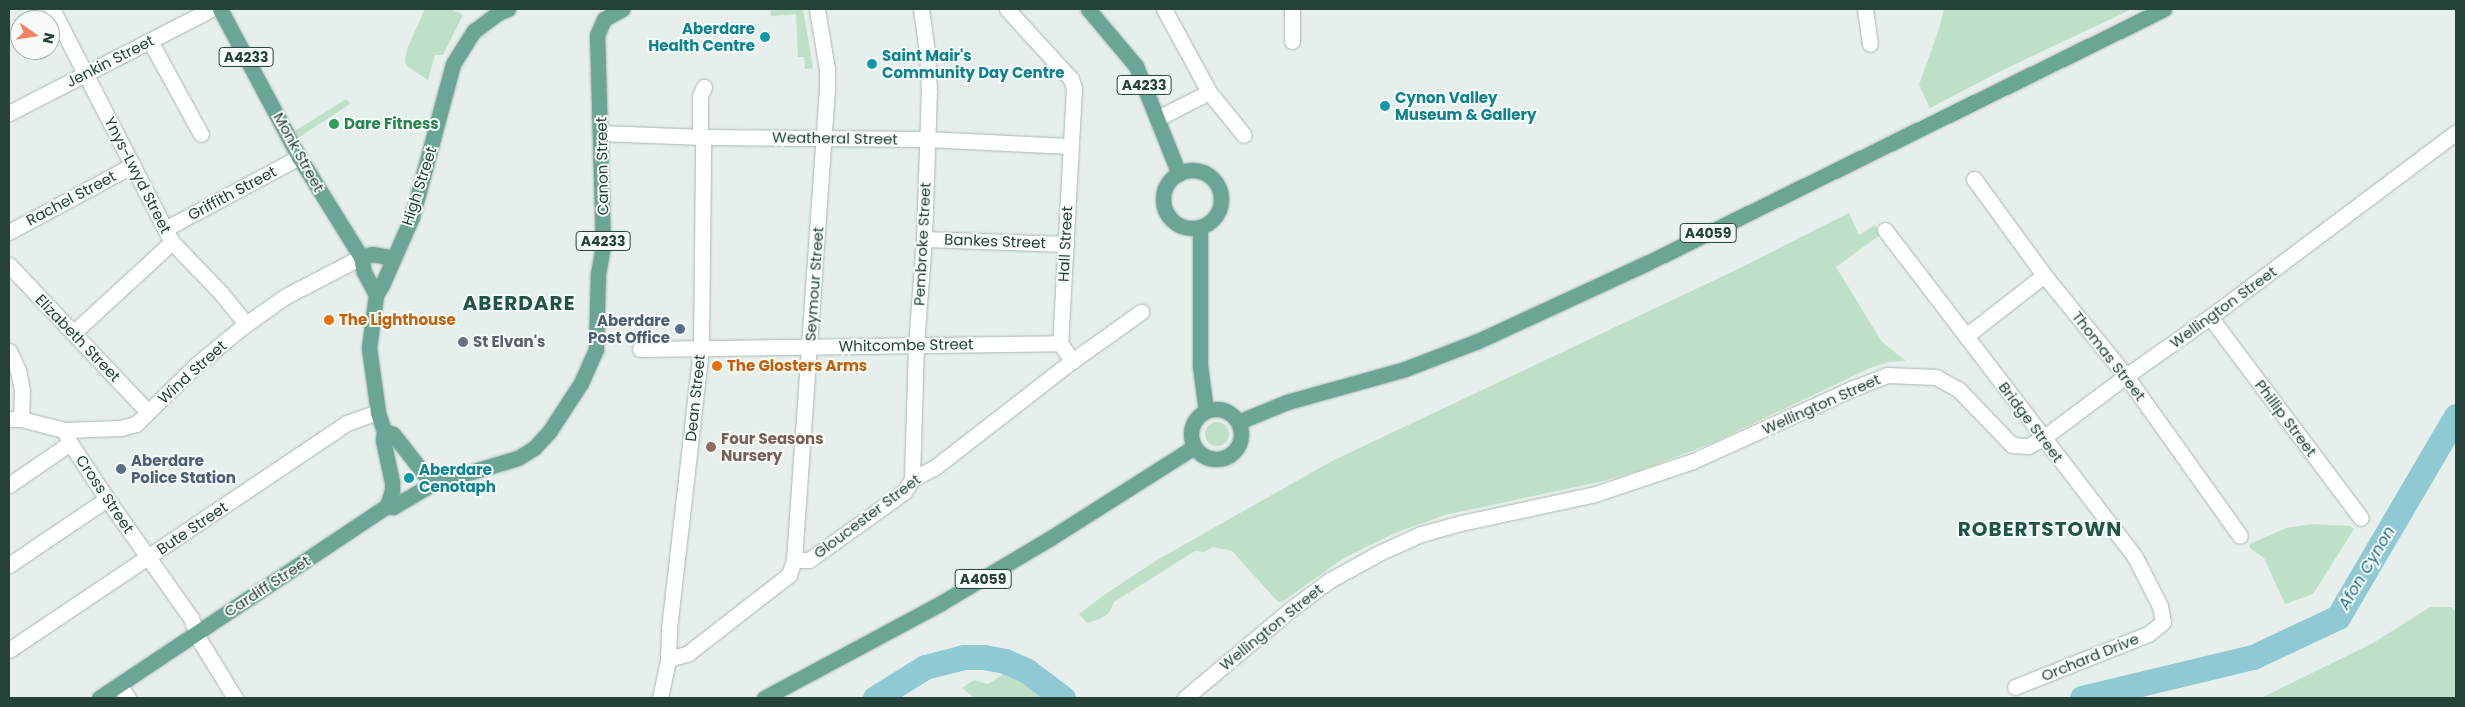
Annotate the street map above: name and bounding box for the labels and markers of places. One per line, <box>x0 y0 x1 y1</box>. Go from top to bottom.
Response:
place label: Aberdare Health Centre <box>648 19 755 54</box>
marker: Aberdare Health Centre <box>759 31 771 43</box>
place label: Saint Mair's Community Day Centre <box>882 46 1064 81</box>
marker: Saint Mair's Community Day Centre <box>866 58 878 70</box>
place label: Cynon Valley Museum & Gallery <box>1395 88 1536 123</box>
marker: Cynon Valley Museum & Gallery <box>1379 100 1391 112</box>
place label: Dare Fitness <box>344 115 439 133</box>
marker: Dare Fitness <box>328 118 340 130</box>
place label: The Lighthouse <box>339 311 456 329</box>
place label: Aberdare Post Office <box>588 311 670 346</box>
marker: The Lighthouse <box>323 314 335 326</box>
marker: Aberdare Post Office <box>674 323 686 335</box>
place label: St Elvan's <box>473 333 545 351</box>
marker: St Elvan's <box>457 336 469 348</box>
place label: The Glosters Arms <box>727 357 867 375</box>
marker: The Glosters Arms <box>711 360 723 372</box>
place label: Four Seasons Nursery <box>721 429 824 464</box>
marker: Four Seasons Nursery <box>705 441 717 453</box>
place label: Aberdare Police Station <box>131 451 236 486</box>
place label: Aberdare Cenotaph <box>419 460 496 495</box>
marker: Aberdare Police Station <box>115 463 127 475</box>
marker: Aberdare Cenotaph <box>403 472 415 484</box>

